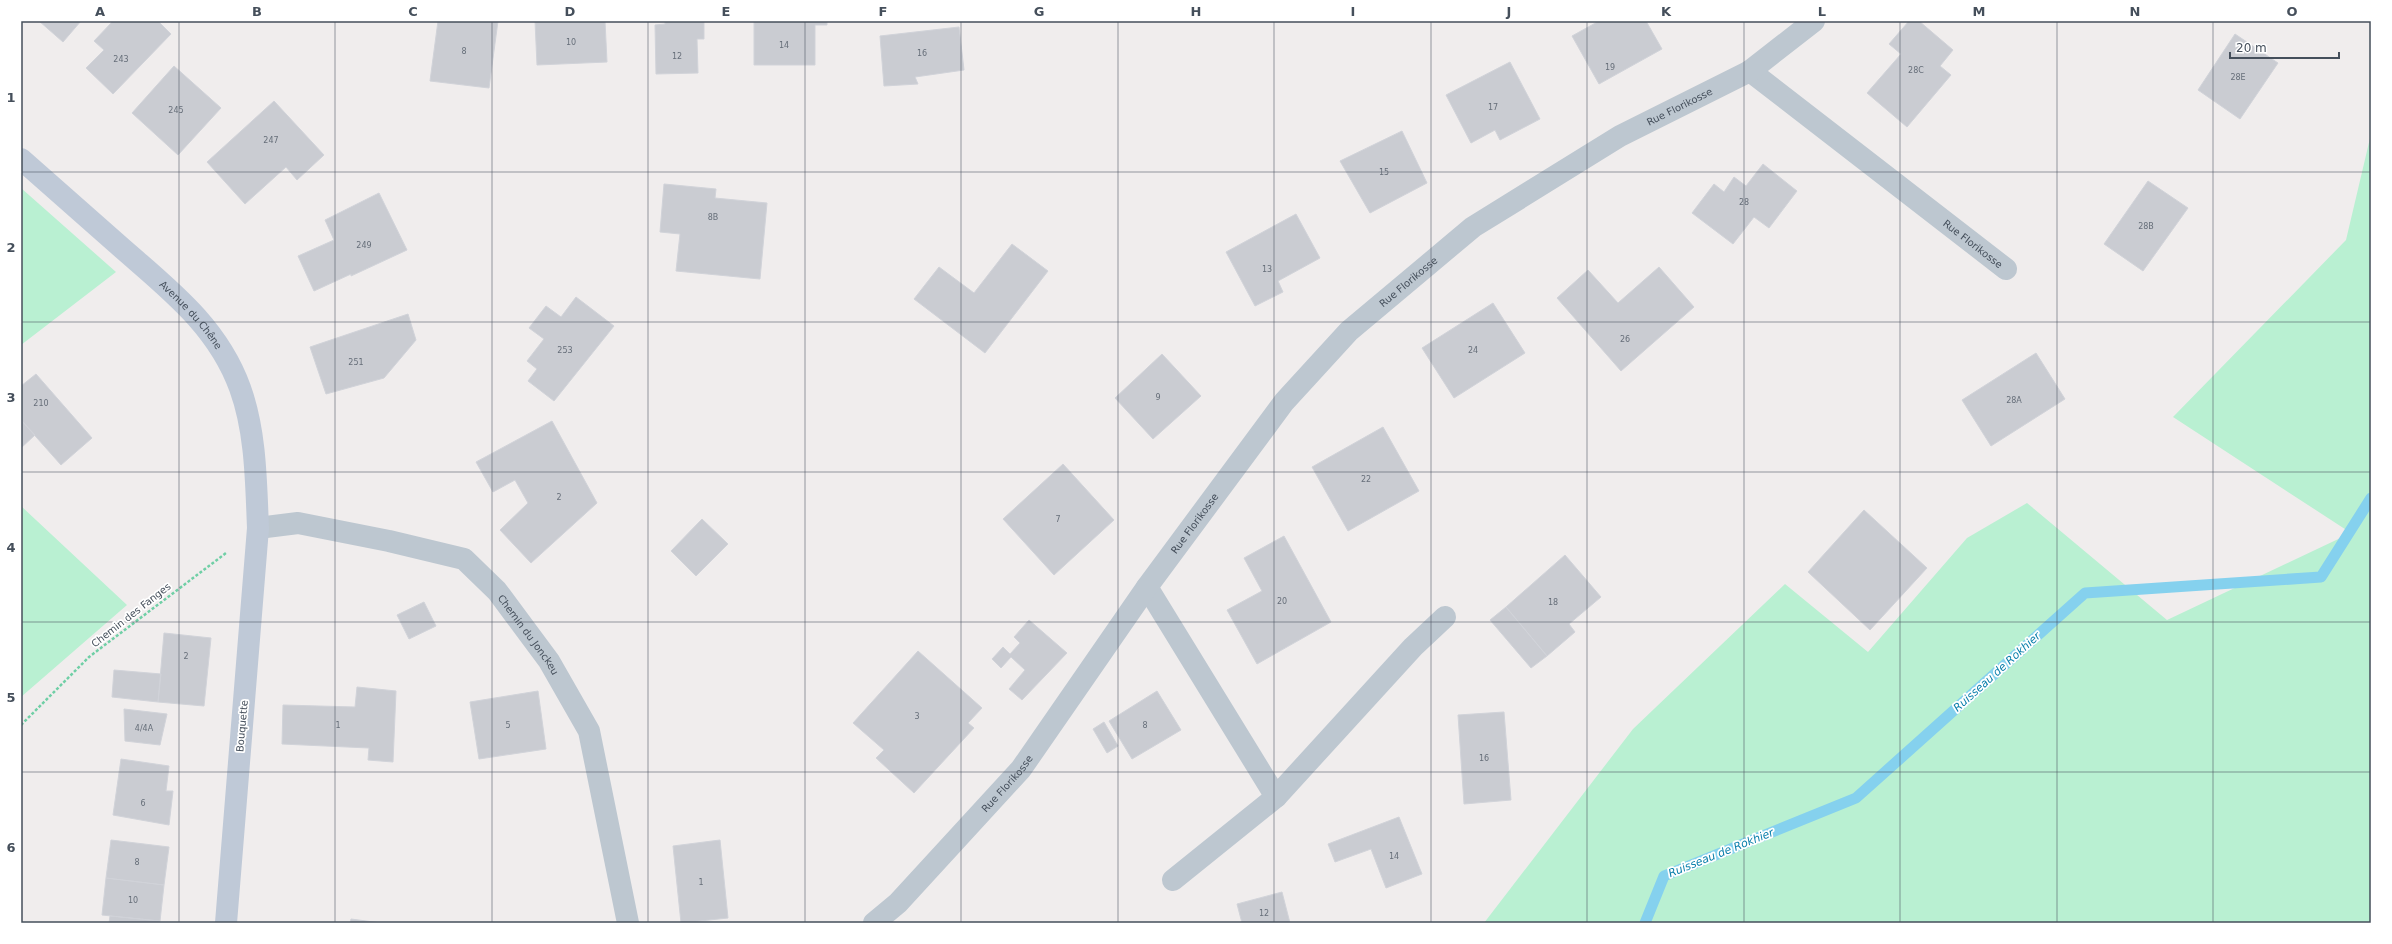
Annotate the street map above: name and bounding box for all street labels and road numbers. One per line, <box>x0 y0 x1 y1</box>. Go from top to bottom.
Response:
street label: Rue Florikosse <box>1645 85 1714 127</box>
street label: Rue Florikosse <box>1941 217 2005 270</box>
street label: Rue Florikosse <box>1377 254 1439 309</box>
street label: Avenue du Chêne <box>158 278 225 351</box>
street label: Rue Florikosse <box>1168 491 1220 555</box>
street label: Chemin des Fanges <box>89 581 173 649</box>
street label: Chemin du Jonckeu <box>496 592 561 677</box>
street label: Bouquette <box>234 700 250 752</box>
street label: Rue Florikosse <box>979 753 1035 814</box>

